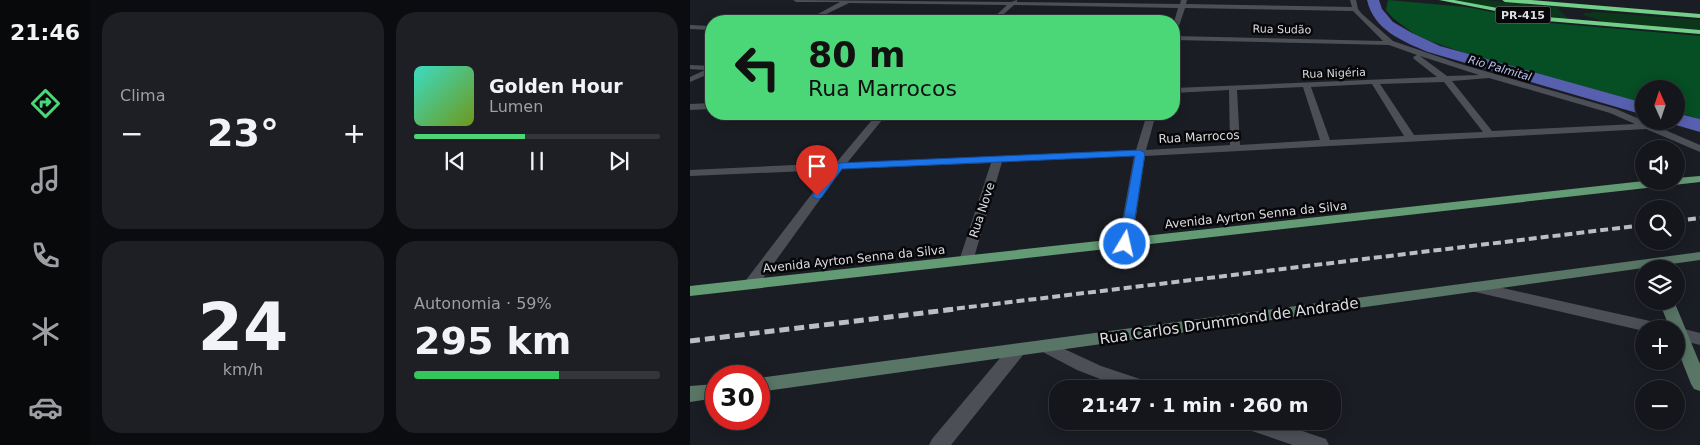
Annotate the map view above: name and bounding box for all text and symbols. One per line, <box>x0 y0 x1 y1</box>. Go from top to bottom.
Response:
road number: PR-415 <box>1496 6 1550 24</box>
text: 21:46 <box>10 20 80 45</box>
street label: Rua Sudão <box>1252 22 1312 37</box>
icon: left <box>725 35 790 100</box>
text: 80 m <box>808 35 905 75</box>
water label: Rio Palmital <box>1467 53 1533 84</box>
street label: Rua Nigéria <box>1302 66 1366 81</box>
text: Golden Hour <box>489 75 623 97</box>
text: Rua Marrocos <box>808 76 957 101</box>
north arrow <box>1635 80 1685 130</box>
map controls <box>1635 80 1685 430</box>
icon: directions <box>28 86 63 121</box>
text: Clima <box>120 86 165 105</box>
text: Lumen <box>489 97 543 116</box>
text: 23° <box>207 111 279 155</box>
text: − <box>120 117 143 150</box>
text: + <box>343 117 366 150</box>
street label: Rua Marrocos <box>1158 128 1240 146</box>
button: sound <box>1635 140 1685 190</box>
pin <box>796 145 838 196</box>
icon: previous <box>441 147 469 175</box>
icon: pause <box>523 147 551 175</box>
icon: next <box>605 147 633 175</box>
icon: arrive <box>803 152 831 180</box>
icon: music <box>28 162 63 197</box>
street label: Rua Nove <box>966 181 998 239</box>
street label: Avenida Ayrton Senna da Silva <box>1164 198 1348 232</box>
button: search <box>1635 200 1685 250</box>
position arrow <box>1098 217 1150 269</box>
icon: phone <box>28 238 63 273</box>
street label: Avenida Ayrton Senna da Silva <box>762 242 946 276</box>
button: layers <box>1635 260 1685 310</box>
text: 24 <box>198 290 288 365</box>
text: Autonomia · 59% <box>414 294 552 313</box>
street label: Rua Carlos Drummond de Andrade <box>1098 294 1360 348</box>
icon: climate <box>28 314 63 349</box>
text: 295 km <box>414 319 571 363</box>
button: + <box>1635 320 1685 370</box>
text: km/h <box>223 360 263 379</box>
speed limit sign: 30 <box>705 365 770 430</box>
button: − <box>1635 380 1685 430</box>
icon: car <box>28 390 63 425</box>
text: 21:47 · 1 min · 260 m <box>1081 394 1309 416</box>

